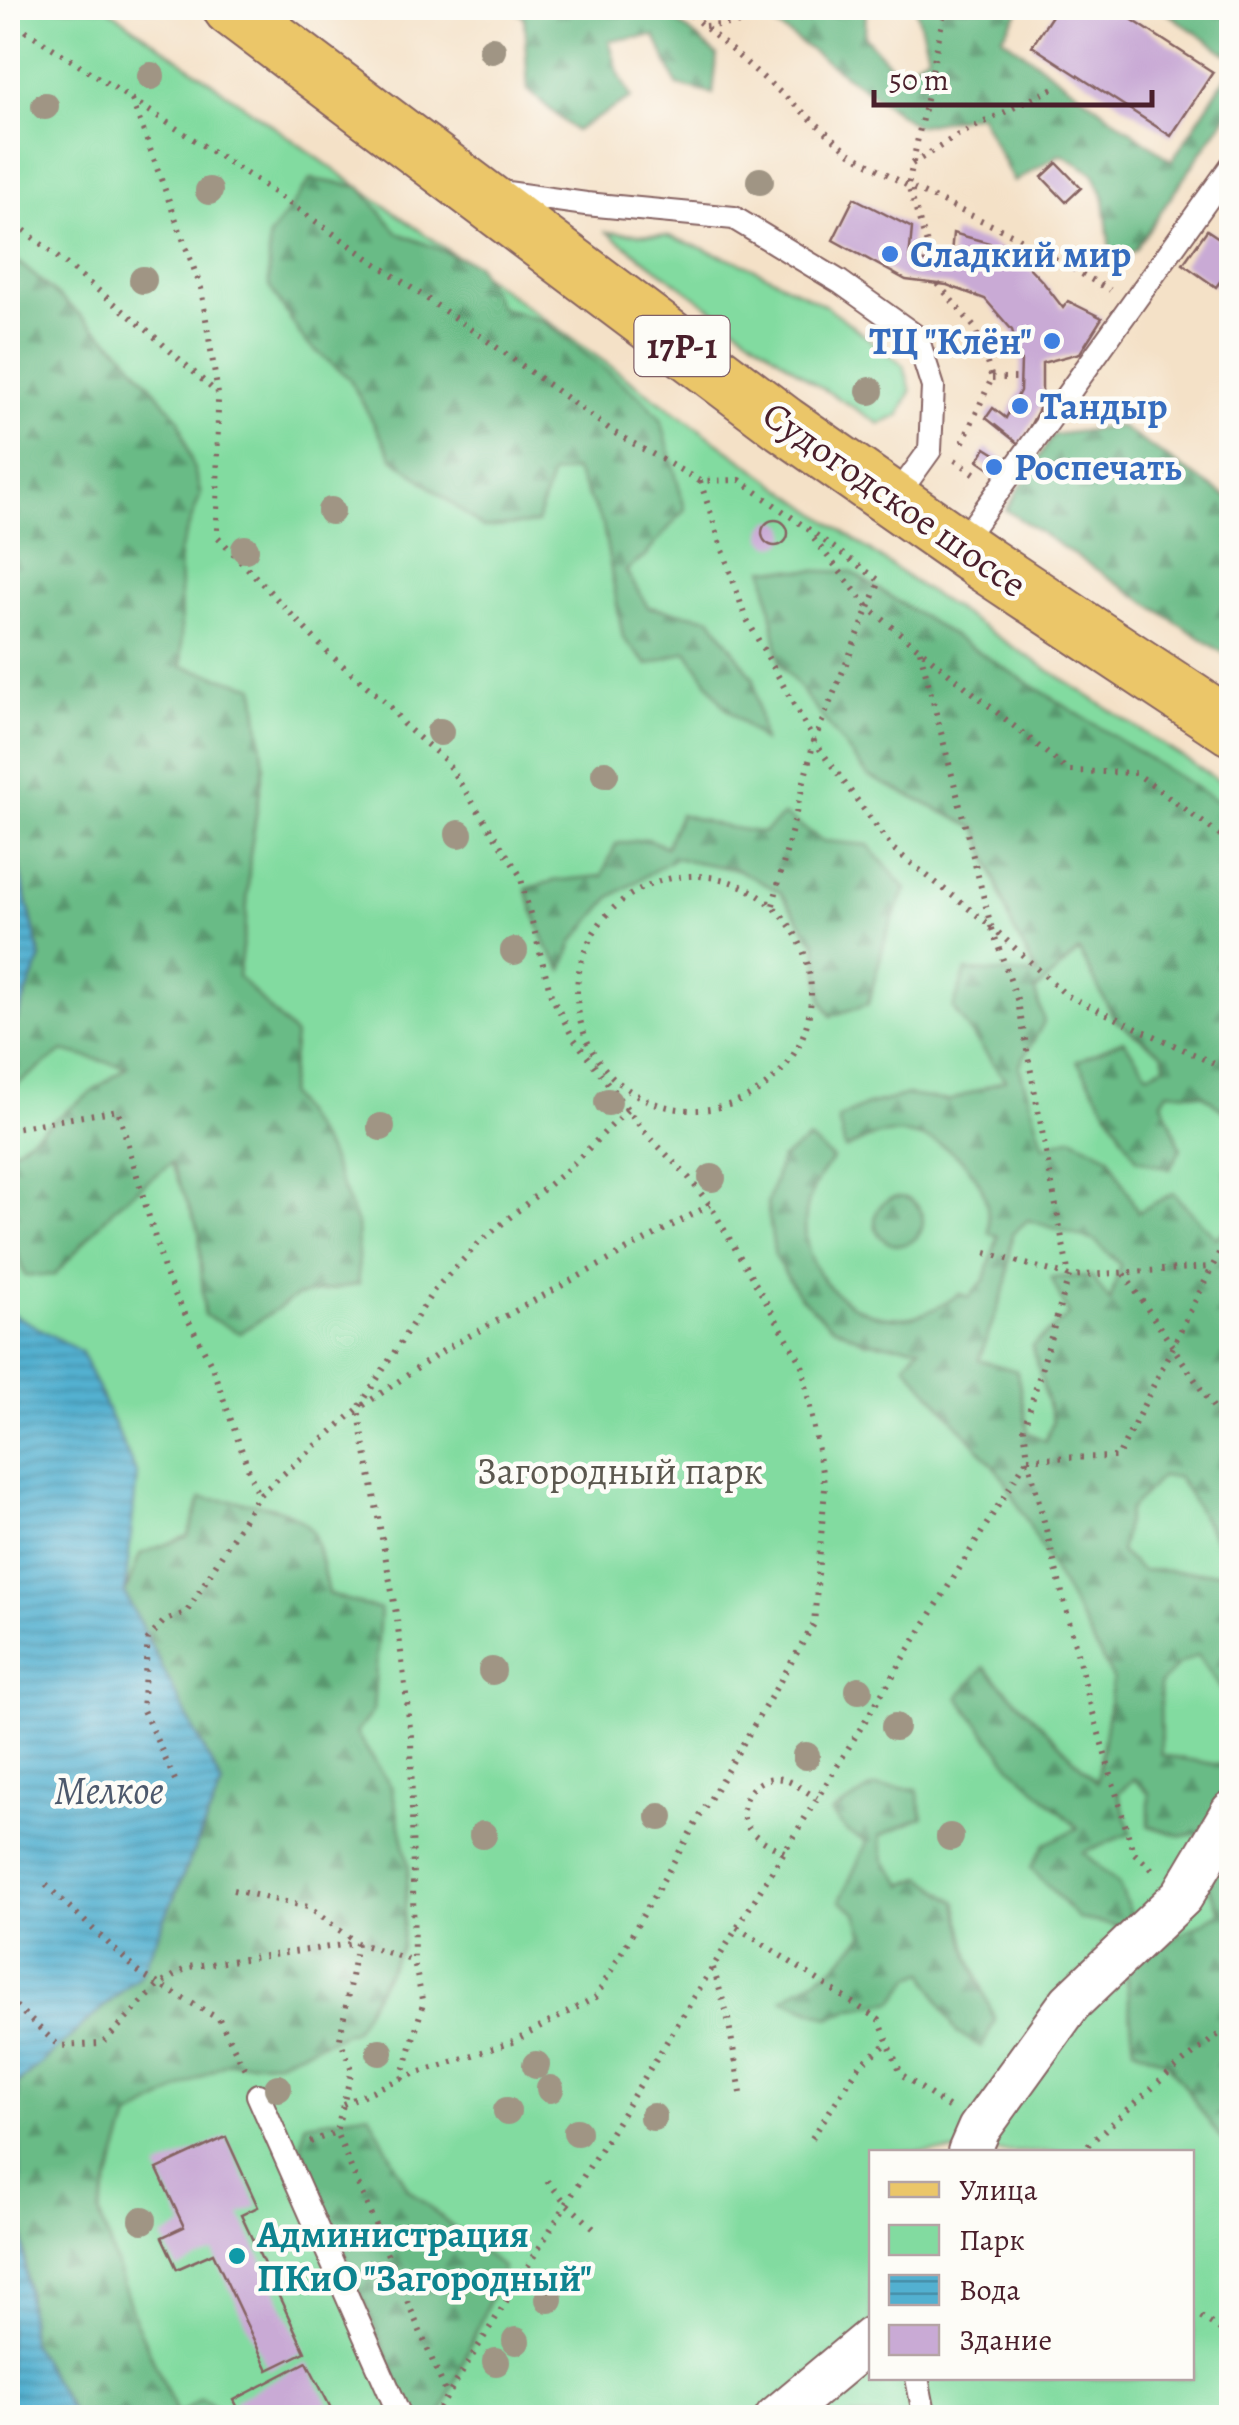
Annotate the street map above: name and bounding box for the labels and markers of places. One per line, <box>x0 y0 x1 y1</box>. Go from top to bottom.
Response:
place label: Сладкий мир <box>910 228 1131 280</box>
marker: Сладкий мир <box>879 243 901 265</box>
place label: ТЦ "Клён" <box>869 315 1032 367</box>
marker: ТЦ "Клён" <box>1041 330 1063 352</box>
place label: Тандыр <box>1040 380 1167 432</box>
marker: Тандыр <box>1009 395 1031 417</box>
place label: Роспечать <box>1014 441 1182 493</box>
marker: Роспечать <box>983 456 1005 478</box>
place label: Администрация ПКиО "Загородный" <box>256 2208 592 2304</box>
marker: Администрация ПКиО "Загородный" <box>226 2245 248 2267</box>

